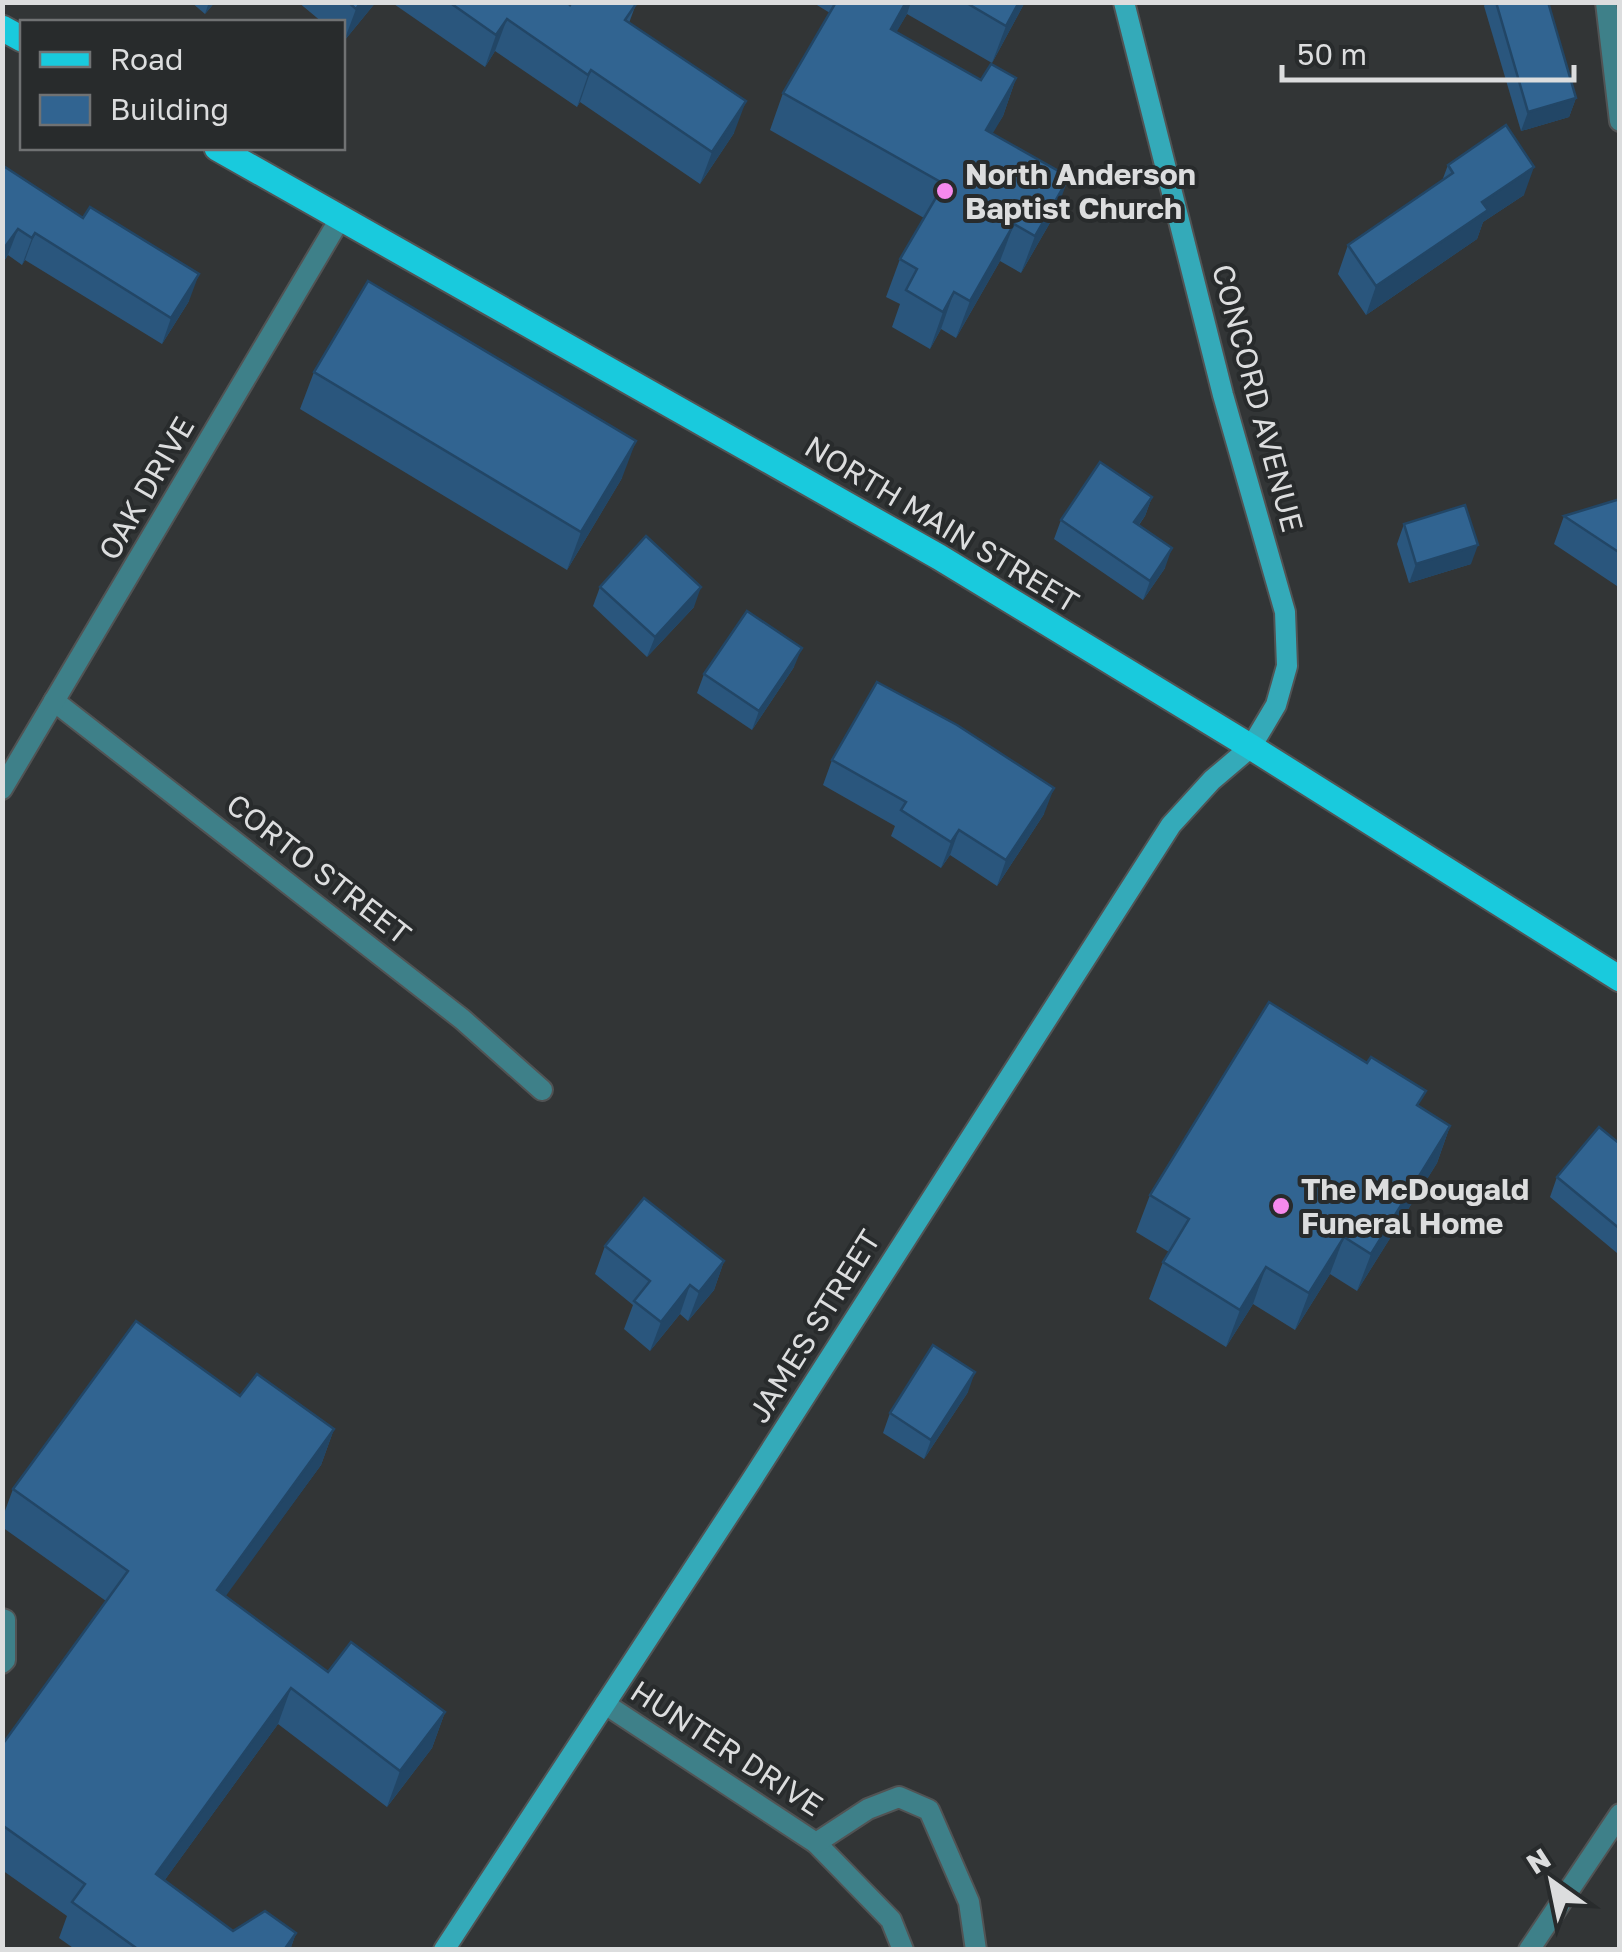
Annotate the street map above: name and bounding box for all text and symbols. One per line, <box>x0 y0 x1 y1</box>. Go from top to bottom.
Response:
legend <box>20 20 345 150</box>
scale bar <box>1282 20 1574 82</box>
text: 50 m <box>1297 36 1367 72</box>
text: Road <box>110 41 184 77</box>
text: Building <box>110 91 229 127</box>
place label: North Anderson Baptist Church <box>965 156 1196 226</box>
marker: North Anderson Baptist Church <box>934 180 956 202</box>
street label: CONCORD AVENUE <box>1205 260 1311 536</box>
street label: OAK DRIVE <box>91 410 201 566</box>
street label: NORTH MAIN STREET <box>799 428 1085 620</box>
street label: CORTO STREET <box>220 786 418 952</box>
place label: The McDougald Funeral Home <box>1301 1171 1529 1241</box>
marker: The McDougald Funeral Home <box>1270 1195 1292 1217</box>
street label: JAMES STREET <box>740 1223 888 1429</box>
street label: HUNTER DRIVE <box>624 1673 830 1823</box>
north arrow <box>1502 1832 1602 1932</box>
text: N <box>1520 1841 1556 1880</box>

